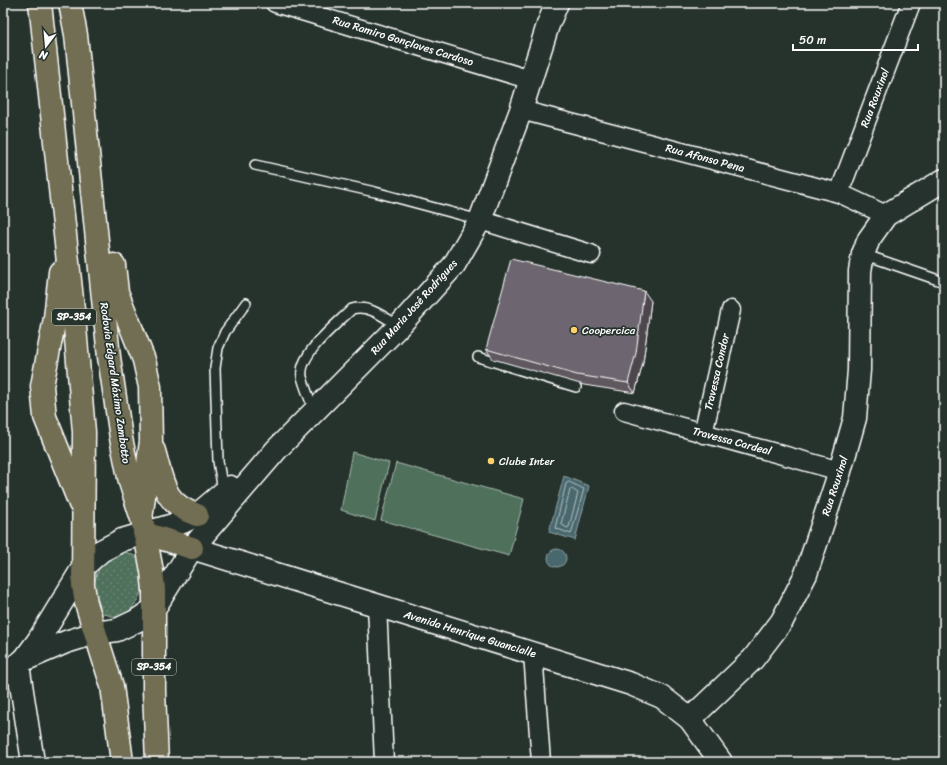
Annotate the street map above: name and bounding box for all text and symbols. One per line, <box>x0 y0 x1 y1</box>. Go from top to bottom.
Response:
street label: Rua Ramiro Gonçlaves Cardoso <box>330 10 476 72</box>
north arrow <box>26 26 66 66</box>
scale bar <box>793 26 918 52</box>
text: 50 m <box>799 29 826 51</box>
text: N <box>37 45 51 66</box>
street label: Rua Rouxinol <box>855 65 895 130</box>
street label: Rua Afonso Pena <box>663 138 747 178</box>
street label: Rua Maria José Rodrigues <box>366 255 463 359</box>
street label: Rodovia Edgard Máximo Zambotto <box>94 301 136 465</box>
road number: SP-354 <box>52 309 96 325</box>
place label: Coopercica <box>582 321 636 340</box>
marker: Coopercica <box>569 325 579 335</box>
street label: Travessa Condor <box>699 330 735 412</box>
street label: Travessa Cardeal <box>690 421 774 461</box>
place label: Clube Inter <box>499 452 556 471</box>
street label: Rua Rouxinol <box>816 453 854 518</box>
marker: Clube Inter <box>486 456 496 466</box>
street label: Avenida Henrique Guancialle <box>400 605 539 663</box>
road number: SP-354 <box>132 659 176 675</box>

